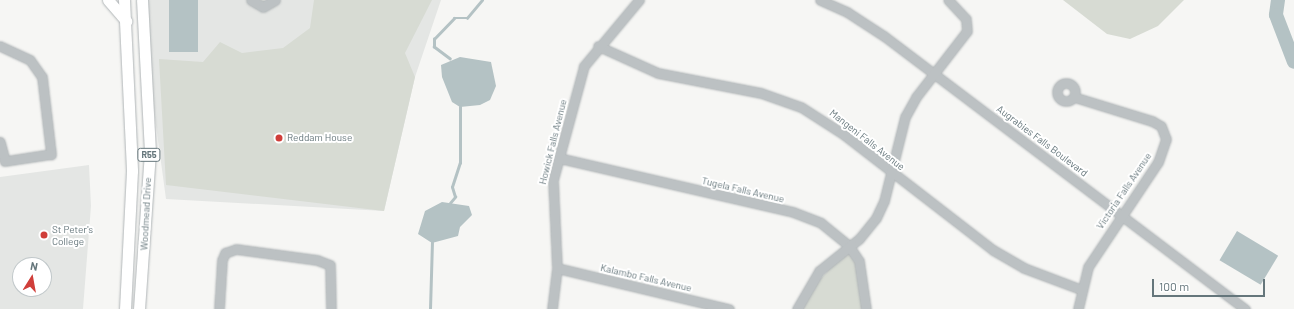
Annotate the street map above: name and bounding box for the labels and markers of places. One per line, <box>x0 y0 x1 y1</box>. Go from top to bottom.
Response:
place label: Reddam House <box>287 132 352 144</box>
marker: Reddam House <box>274 133 284 143</box>
place label: St Peter's College <box>52 223 93 246</box>
marker: St Peter's College <box>39 230 49 240</box>

